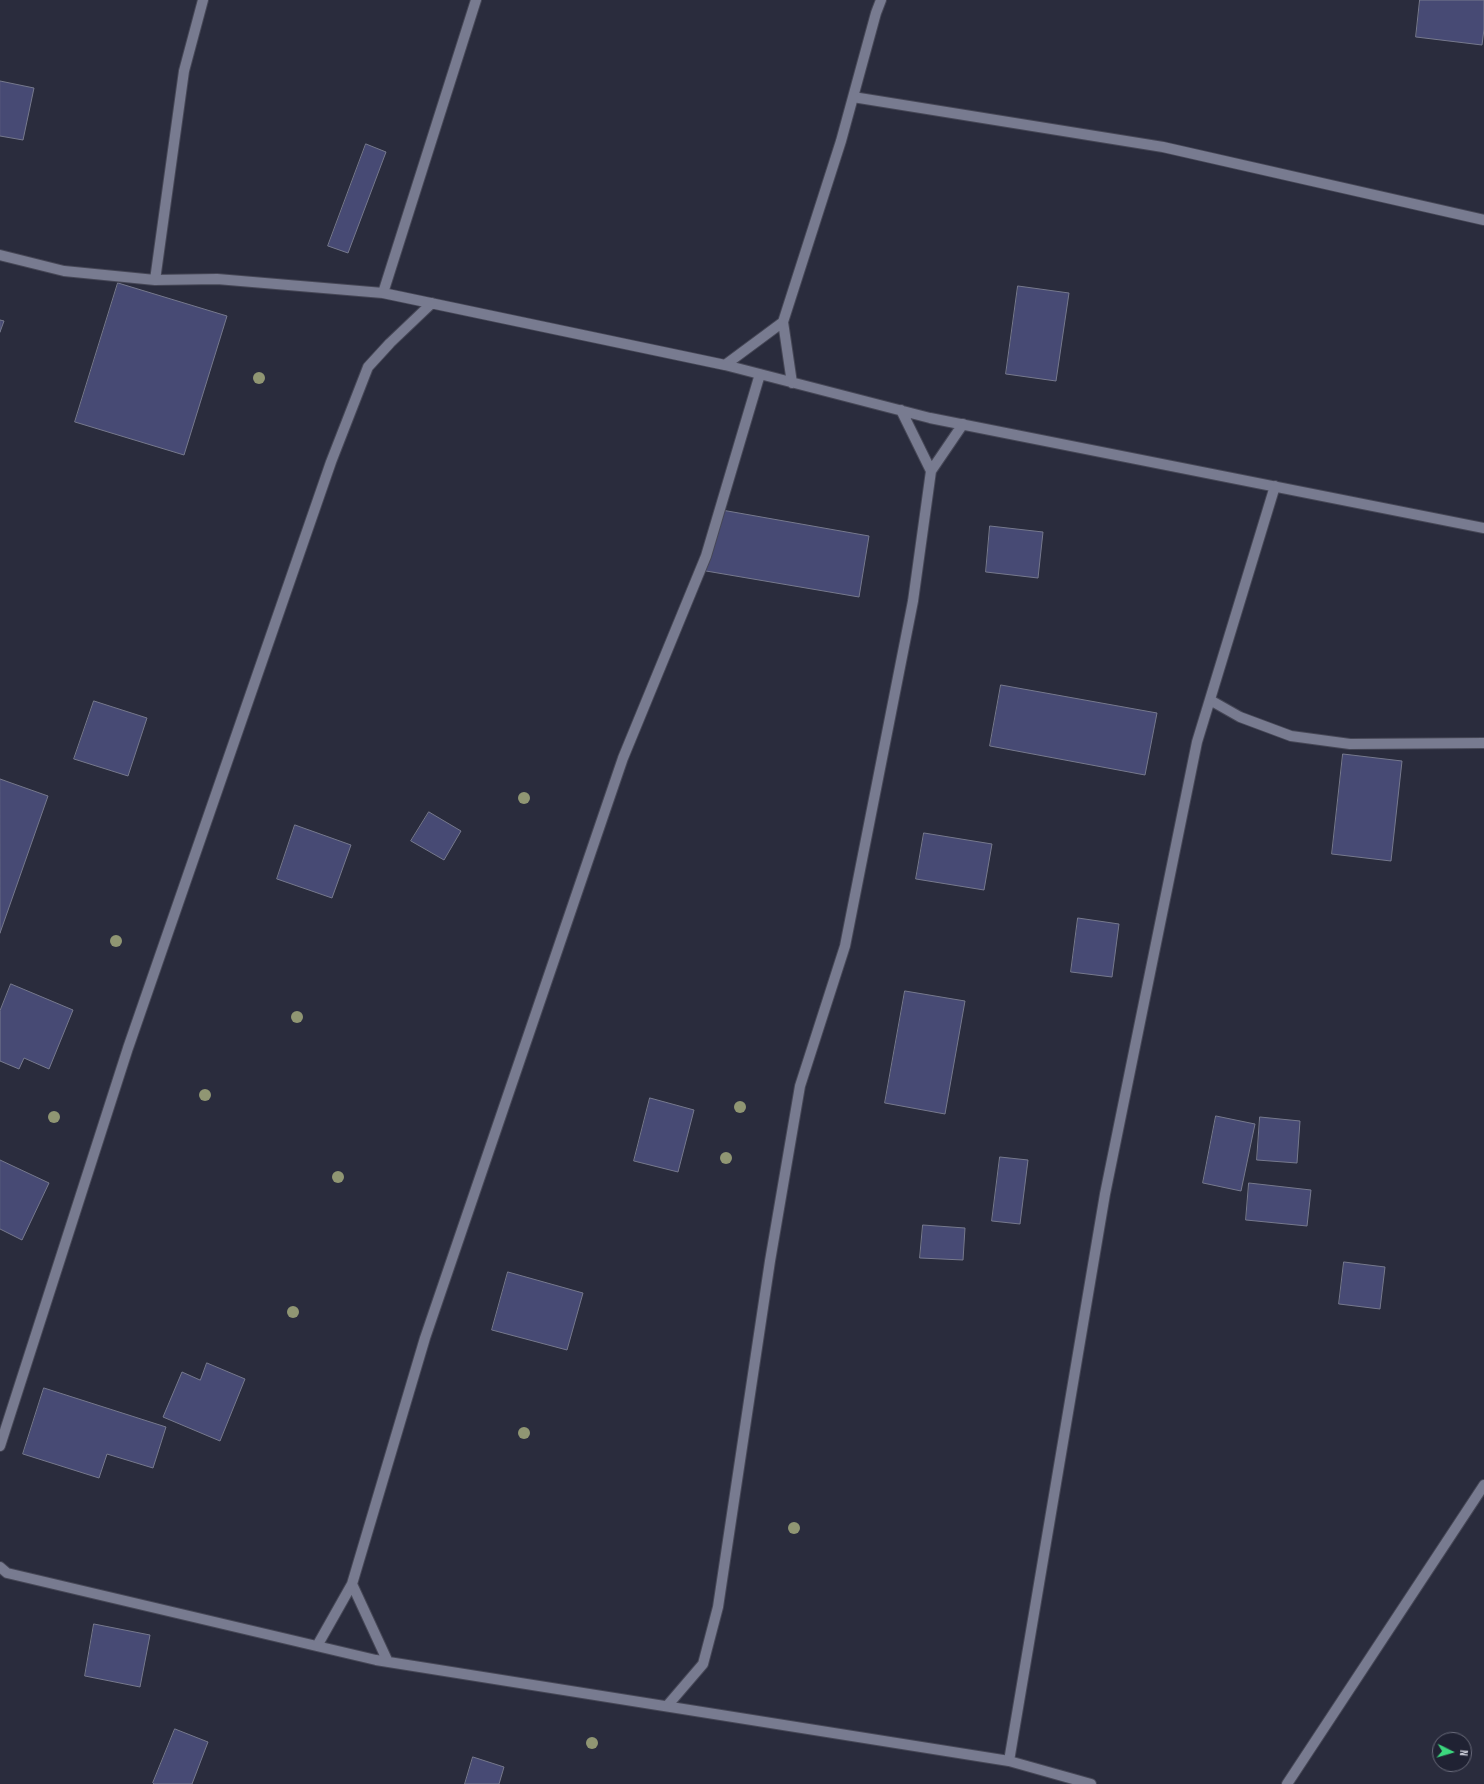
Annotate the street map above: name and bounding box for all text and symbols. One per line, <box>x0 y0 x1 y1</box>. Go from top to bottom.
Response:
north arrow <box>1432 1732 1472 1772</box>
text: N <box>1457 1750 1470 1756</box>

